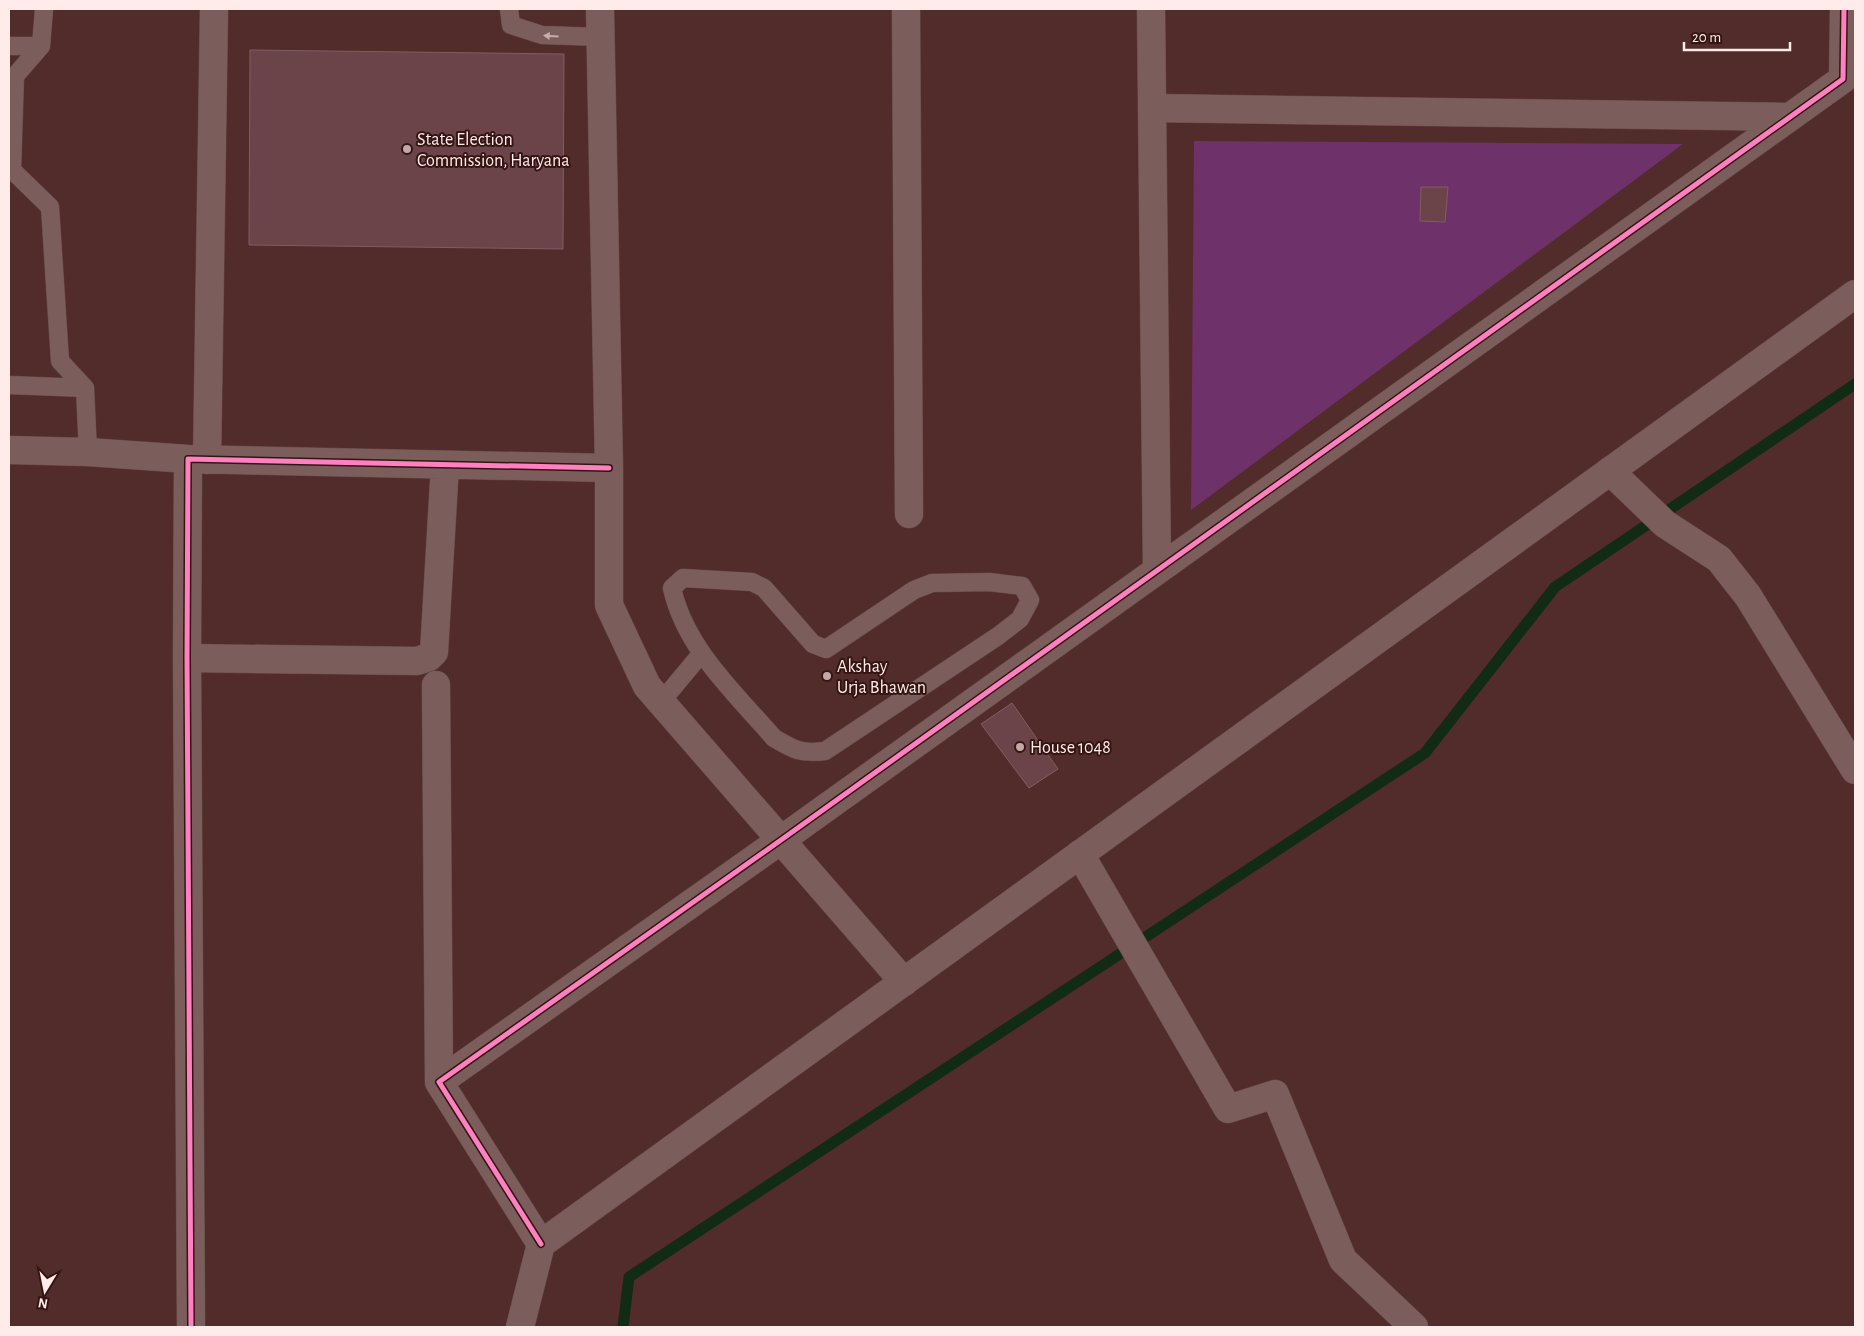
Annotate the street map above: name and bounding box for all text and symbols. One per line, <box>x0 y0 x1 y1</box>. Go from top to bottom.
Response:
scale bar <box>1684 20 1790 52</box>
text: 20 m <box>1692 30 1721 45</box>
one-way arrow <box>543 32 559 40</box>
place label: State Election Commission, Haryana <box>417 131 570 170</box>
marker: State Election Commission, Haryana <box>401 143 413 155</box>
place label: Akshay Urja Bhawan <box>837 658 926 697</box>
marker: Akshay Urja Bhawan <box>821 670 833 682</box>
place label: House 1048 <box>1030 739 1111 757</box>
marker: House 1048 <box>1014 741 1026 753</box>
north arrow <box>20 1266 70 1316</box>
text: N <box>37 1295 49 1311</box>

